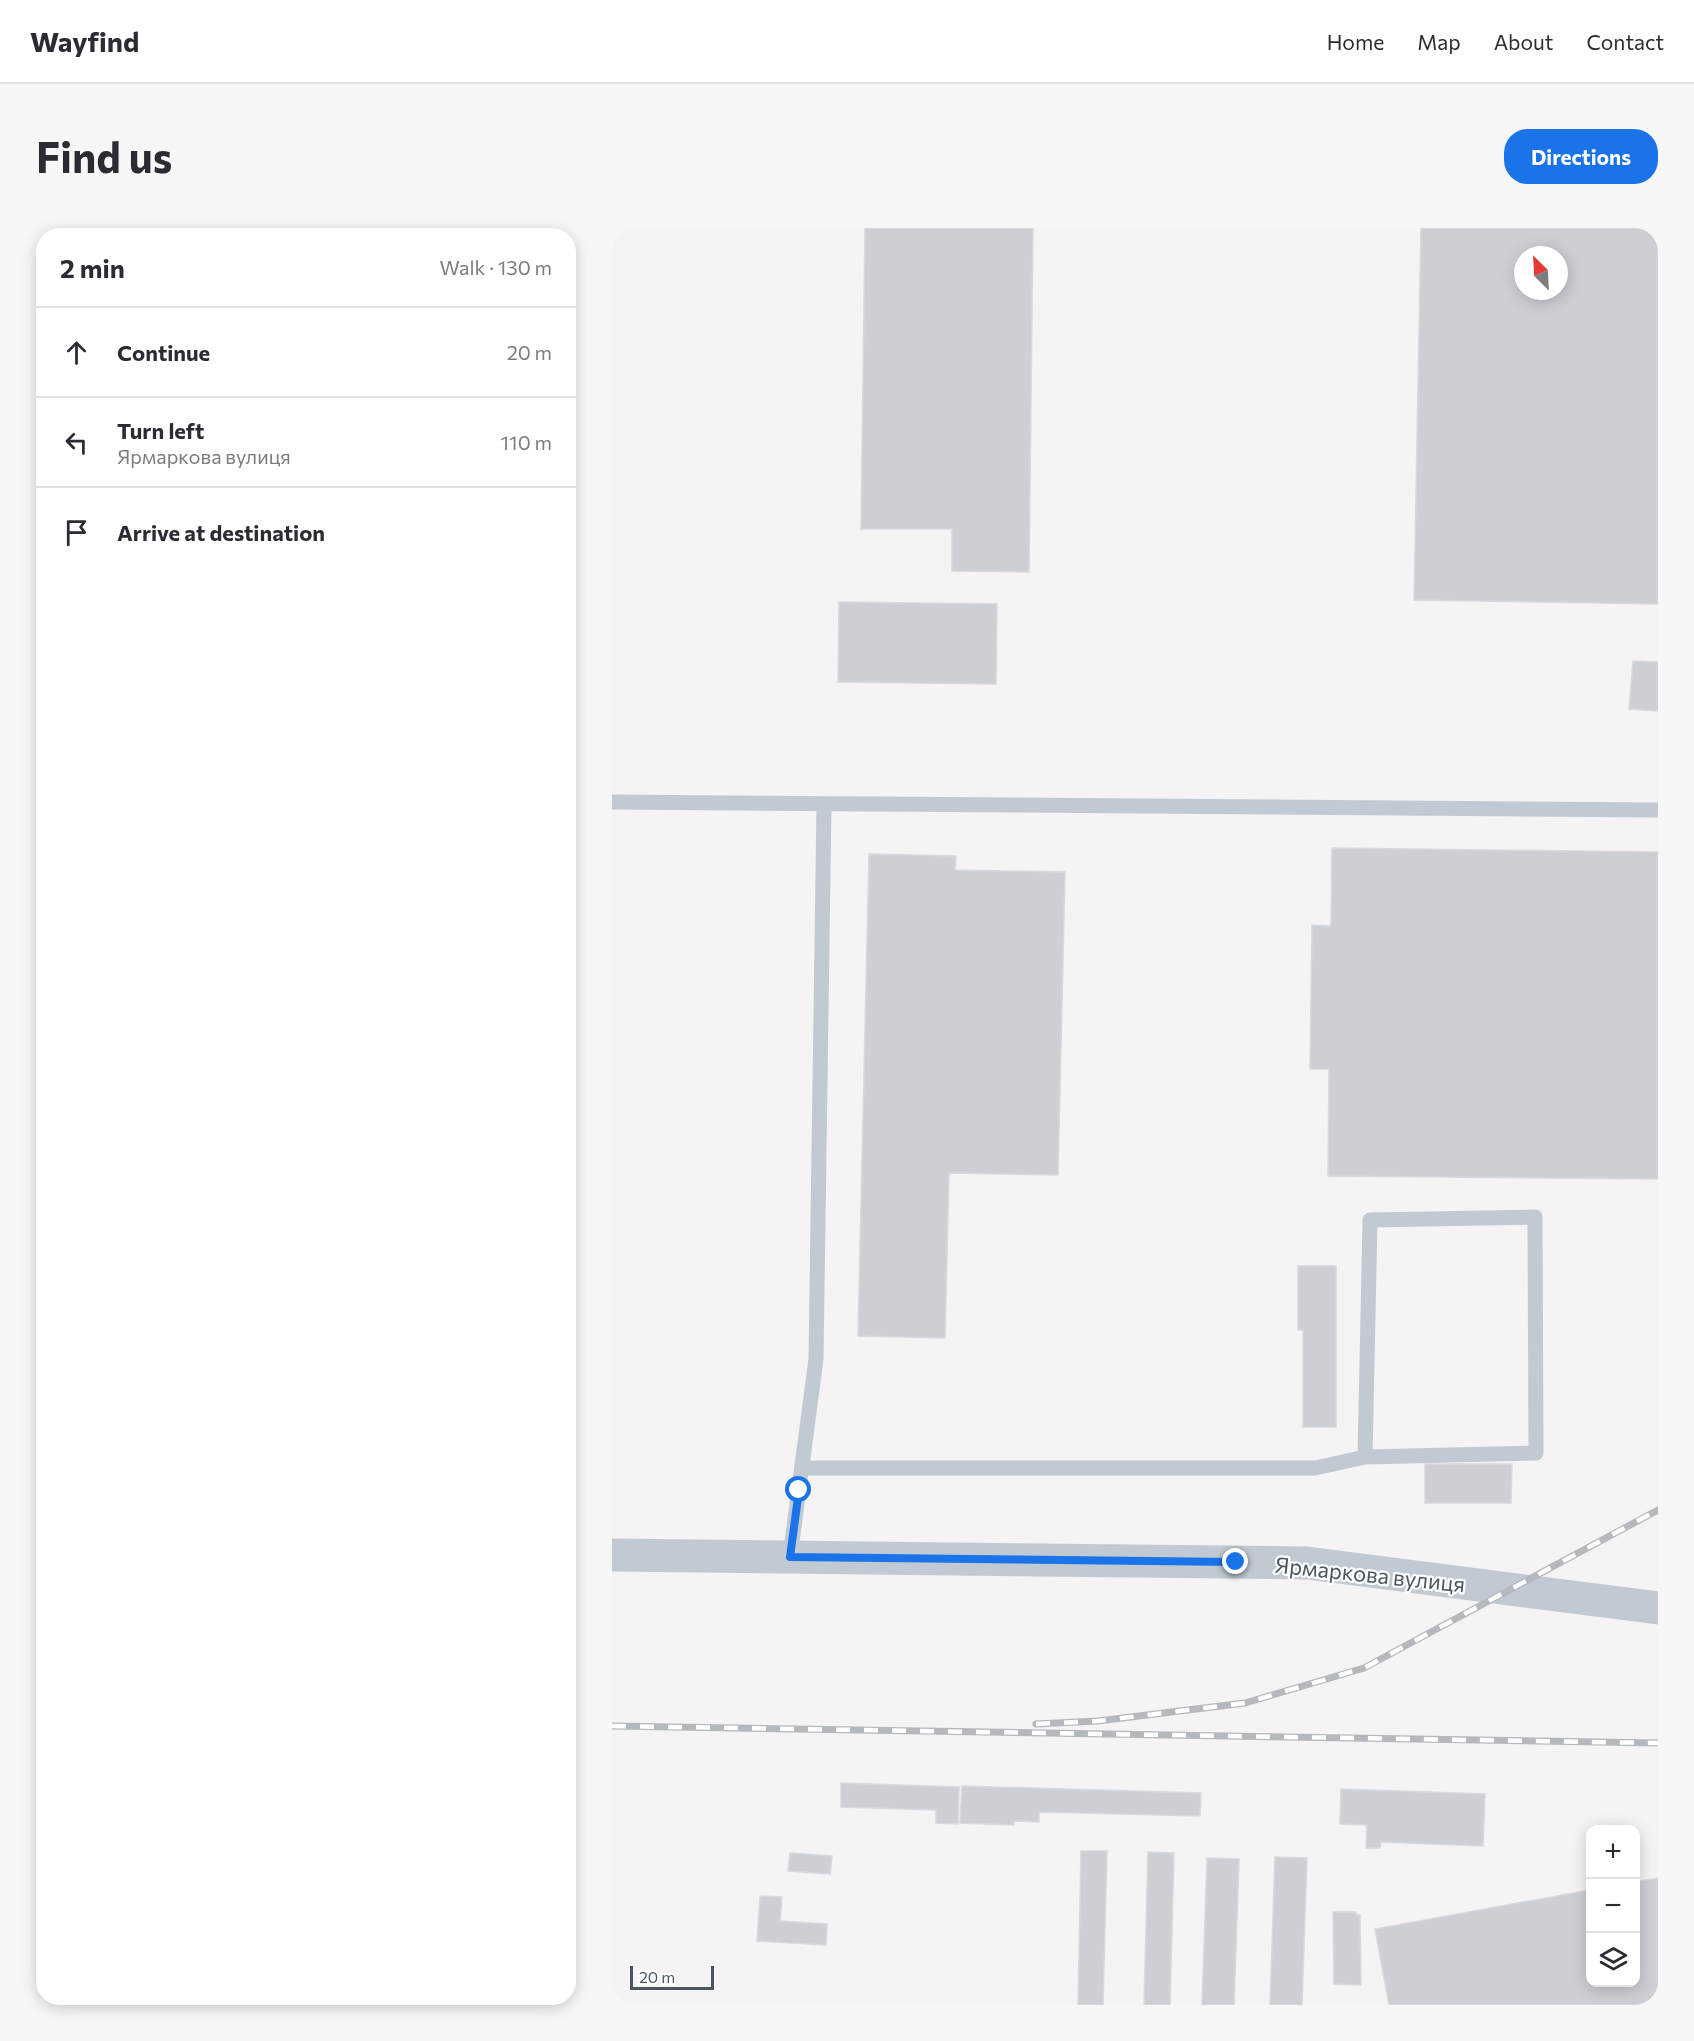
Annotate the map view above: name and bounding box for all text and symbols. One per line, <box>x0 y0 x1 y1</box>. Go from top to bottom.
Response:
text: Wayfind <box>30 24 139 58</box>
text: Home <box>1327 29 1384 54</box>
text: Map <box>1417 29 1461 54</box>
text: About <box>1494 29 1553 54</box>
text: Contact <box>1586 29 1664 54</box>
button: Directions <box>1504 129 1658 184</box>
text: Find us <box>36 130 172 182</box>
north arrow <box>1514 246 1568 300</box>
text: 2 min <box>60 252 125 283</box>
text: Walk · 130 m <box>440 255 552 279</box>
icon: ahead <box>60 336 93 369</box>
text: Continue <box>117 339 210 366</box>
text: 20 m <box>507 340 552 364</box>
text: Turn left <box>117 417 204 444</box>
icon: left <box>60 426 93 459</box>
text: 110 m <box>501 430 552 454</box>
text: Ярмаркова вулиця <box>117 444 291 468</box>
icon: arrive <box>60 516 93 549</box>
text: Arrive at destination <box>117 519 325 546</box>
route start <box>785 1476 811 1502</box>
route end <box>1222 1548 1248 1574</box>
street label: Ярмаркова вулиця <box>1274 1551 1466 1597</box>
map controls <box>1586 1825 1640 1987</box>
button: + <box>1586 1825 1640 1879</box>
button: − <box>1586 1879 1640 1933</box>
button: layers <box>1586 1933 1640 1987</box>
scale bar <box>630 1963 714 1990</box>
text: 20 m <box>639 1967 675 1986</box>

